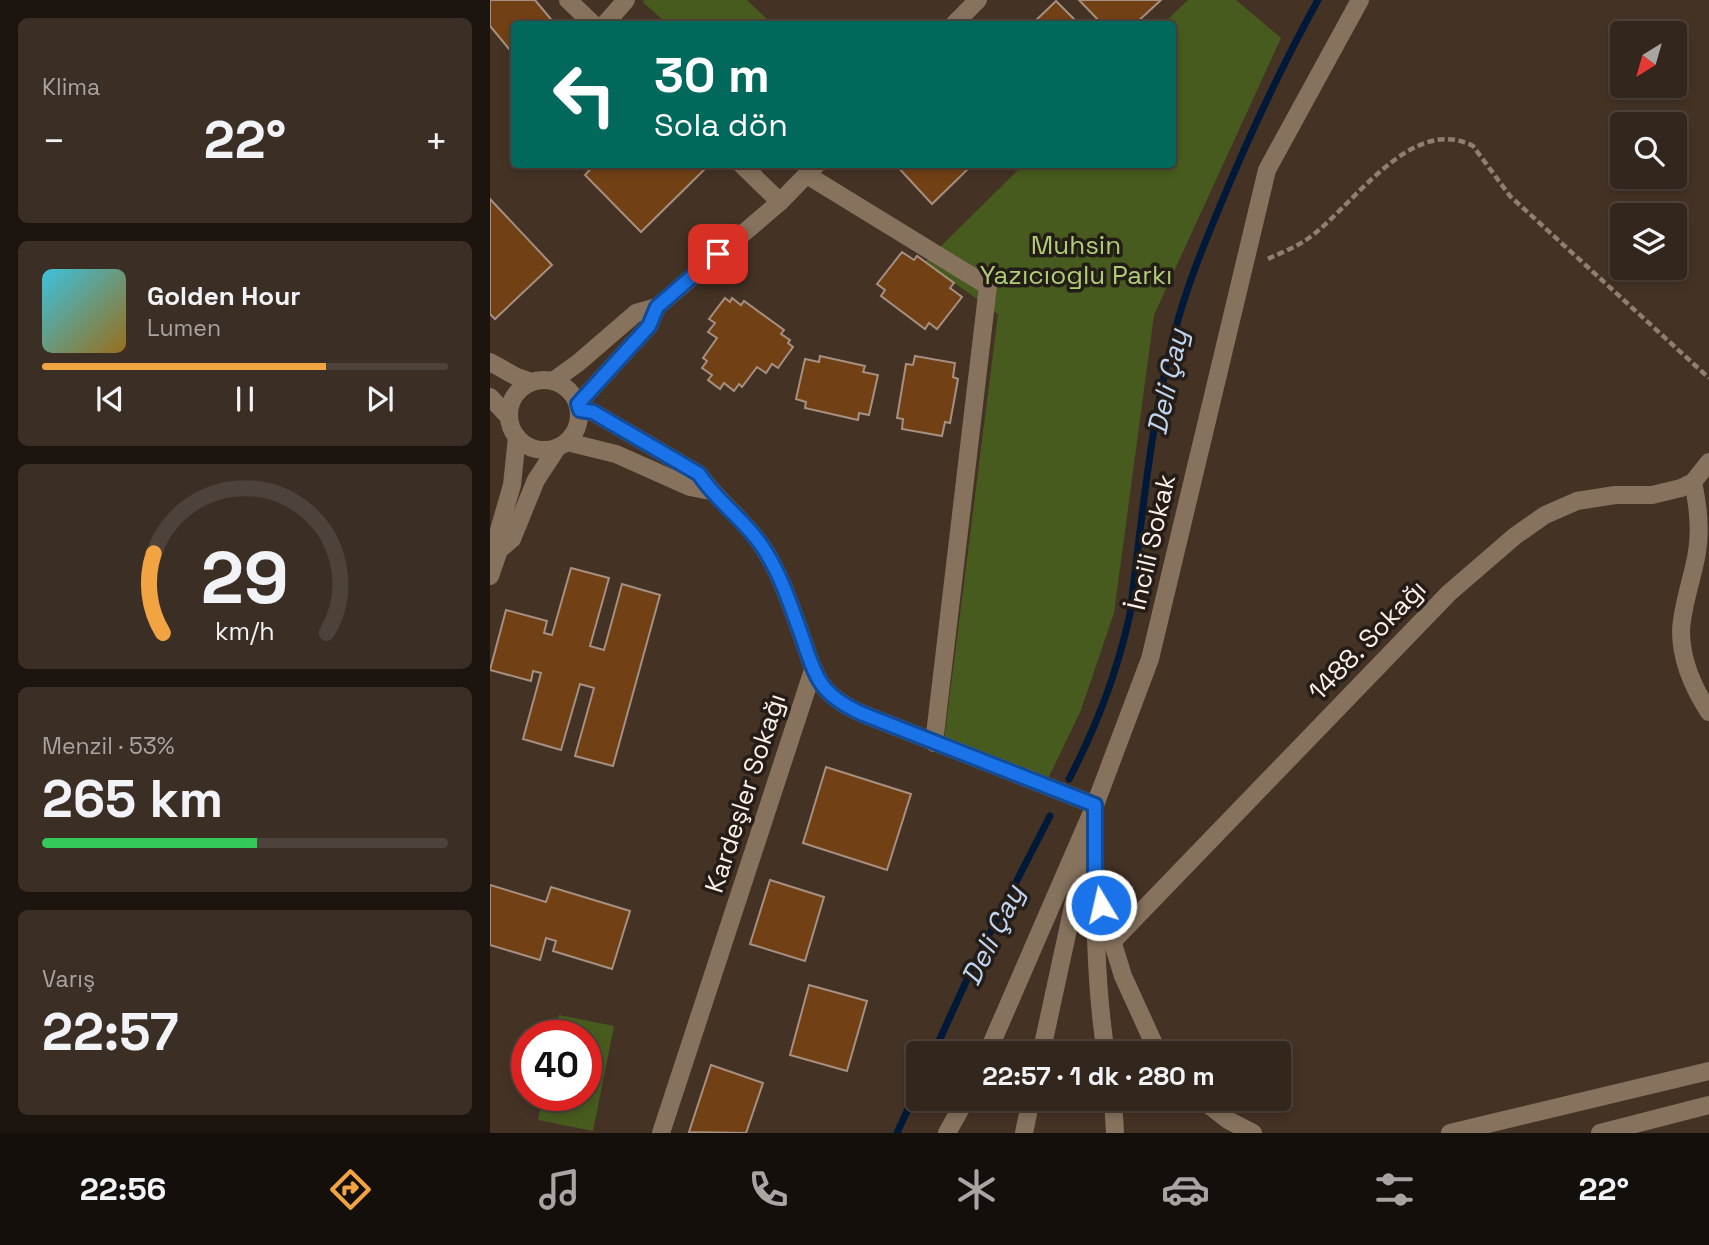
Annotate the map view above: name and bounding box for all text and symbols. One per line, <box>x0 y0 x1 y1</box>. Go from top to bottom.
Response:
north arrow <box>1610 21 1687 98</box>
map controls <box>1610 21 1687 280</box>
text: 30 m <box>654 44 770 106</box>
icon: left <box>539 49 630 140</box>
text: Klima <box>42 72 100 102</box>
text: Sola dön <box>654 105 788 145</box>
text: 22° <box>204 107 286 173</box>
button: search <box>1610 112 1687 189</box>
text: − <box>42 117 66 165</box>
text: + <box>424 117 448 165</box>
button: layers <box>1610 203 1687 280</box>
pin <box>688 224 748 284</box>
park label: Muhsin Yazıcıoglu Parkı <box>980 228 1172 292</box>
icon: arrive <box>699 235 737 273</box>
text: Golden Hour <box>147 279 301 313</box>
text: Lumen <box>147 313 221 343</box>
water label: Deli Çay <box>1138 324 1196 438</box>
icon: previous <box>91 380 129 418</box>
icon: pause <box>226 380 264 418</box>
icon: next <box>361 380 399 418</box>
street label: İncili Sokak <box>1119 471 1183 613</box>
text: 29 <box>201 531 289 624</box>
street label: 1488. Sokağı <box>1301 572 1433 708</box>
text: km/h <box>215 614 275 646</box>
street label: Kardeşler Sokağı <box>697 689 793 897</box>
text: Menzil · 53% <box>42 731 174 761</box>
text: 265 km <box>42 766 223 832</box>
position arrow <box>1064 868 1138 942</box>
water label: Deli Çay <box>952 877 1032 991</box>
text: Varış <box>42 964 95 994</box>
text: 22:57 <box>42 999 179 1065</box>
speed limit sign: 40 <box>511 1020 602 1111</box>
text: 22:57 · 1 dk · 280 m <box>982 1059 1215 1093</box>
icon: directions <box>326 1165 375 1214</box>
icon: music <box>535 1165 584 1214</box>
icon: phone <box>744 1165 793 1214</box>
icon: climate <box>952 1165 1001 1214</box>
icon: car <box>1161 1165 1210 1214</box>
icon: filters <box>1370 1165 1419 1214</box>
text: 22:56 <box>80 1169 166 1209</box>
text: 22° <box>1578 1169 1629 1209</box>

